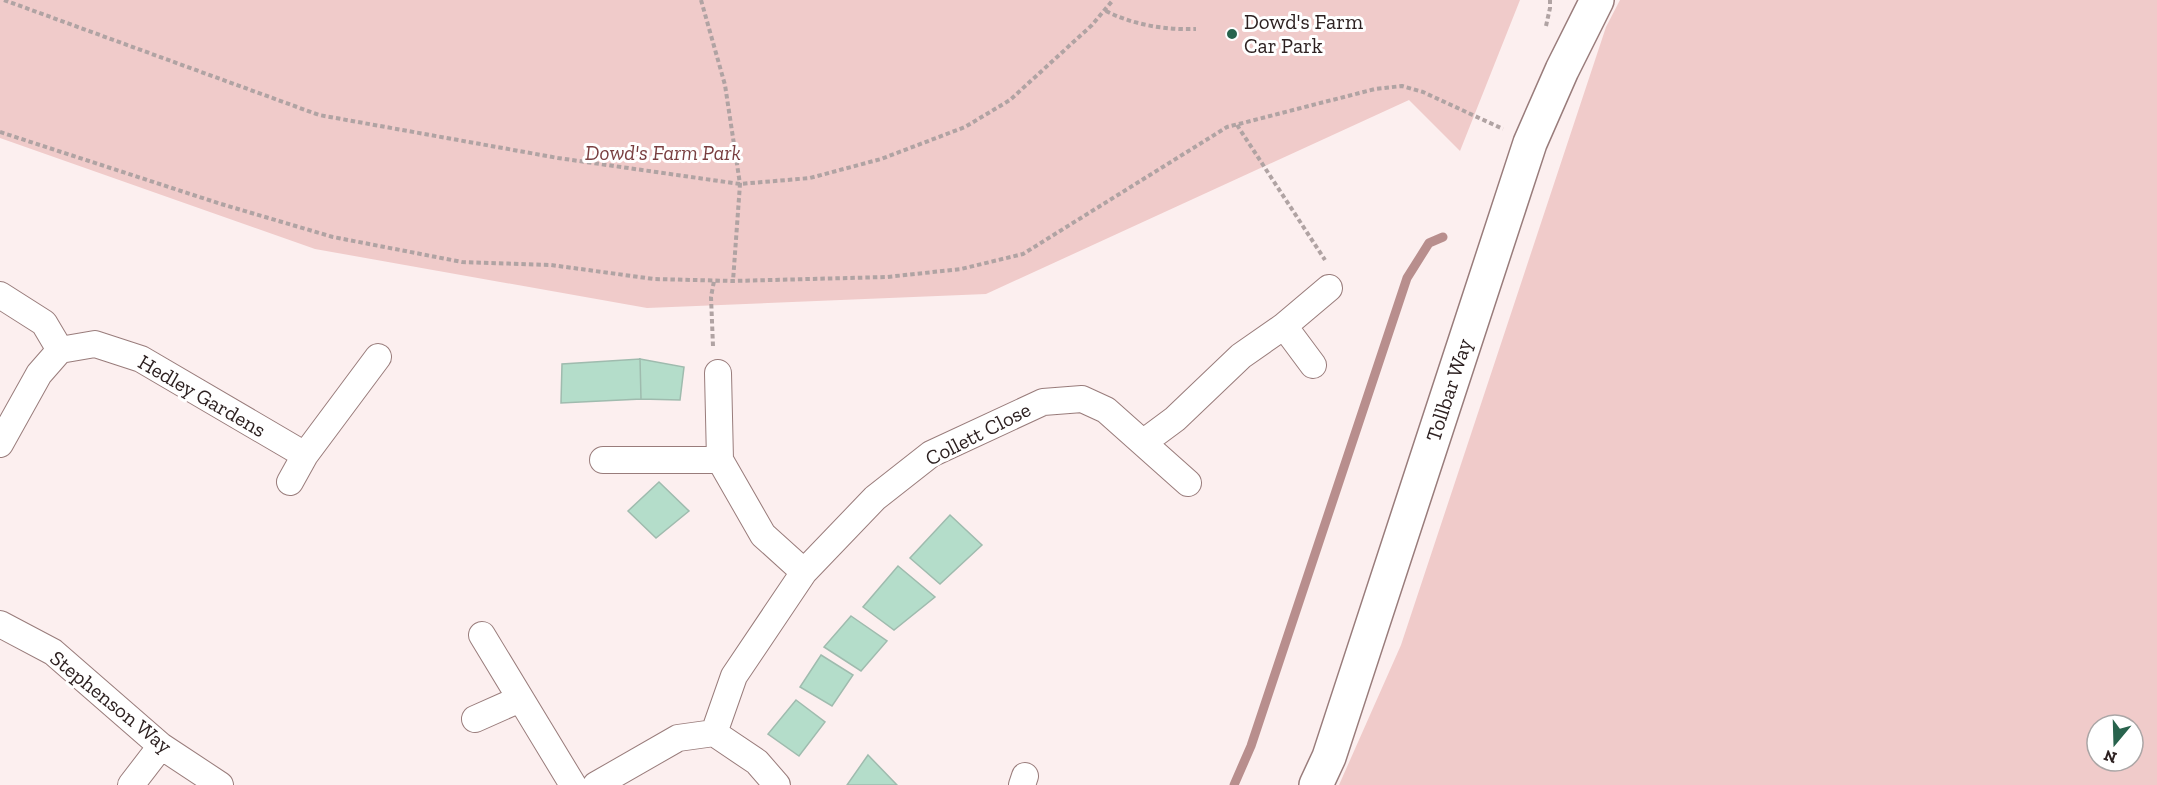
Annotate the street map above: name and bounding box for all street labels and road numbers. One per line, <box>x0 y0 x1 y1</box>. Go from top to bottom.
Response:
street label: Tollbar Way <box>1420 335 1477 444</box>
street label: Hedley Gardens <box>134 349 270 442</box>
street label: Collett Close <box>921 396 1035 471</box>
street label: Stephenson Way <box>45 645 177 758</box>

